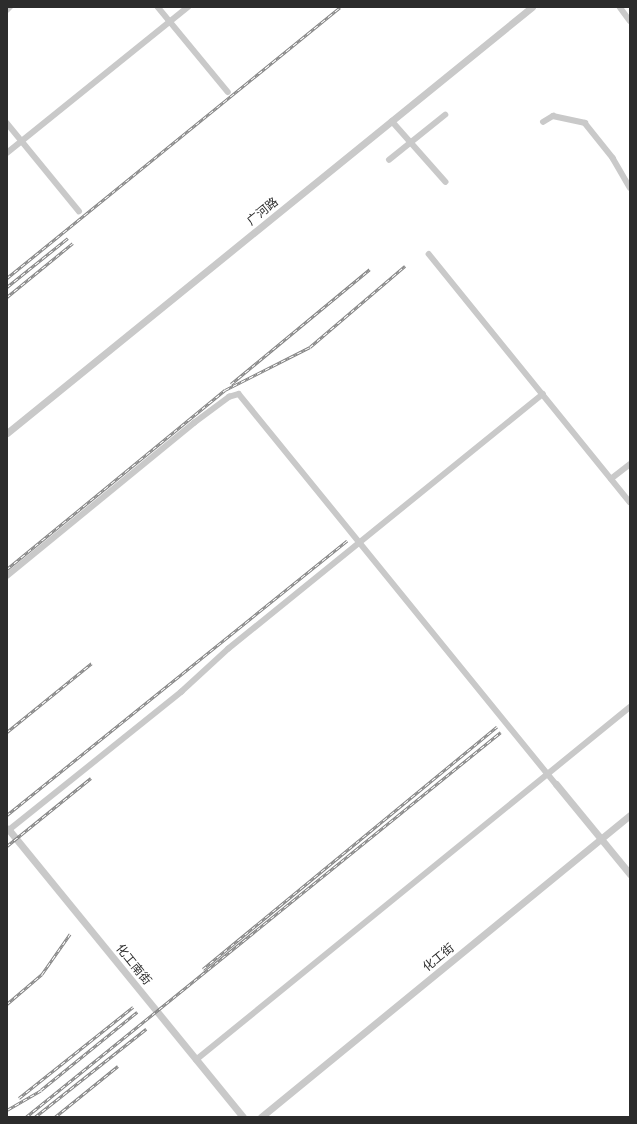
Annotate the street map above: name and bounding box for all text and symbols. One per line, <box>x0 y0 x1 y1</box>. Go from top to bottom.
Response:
street label: 广河路 <box>244 195 282 229</box>
street label: 化工街 <box>420 941 458 975</box>
street label: 化工南街 <box>112 942 154 988</box>

